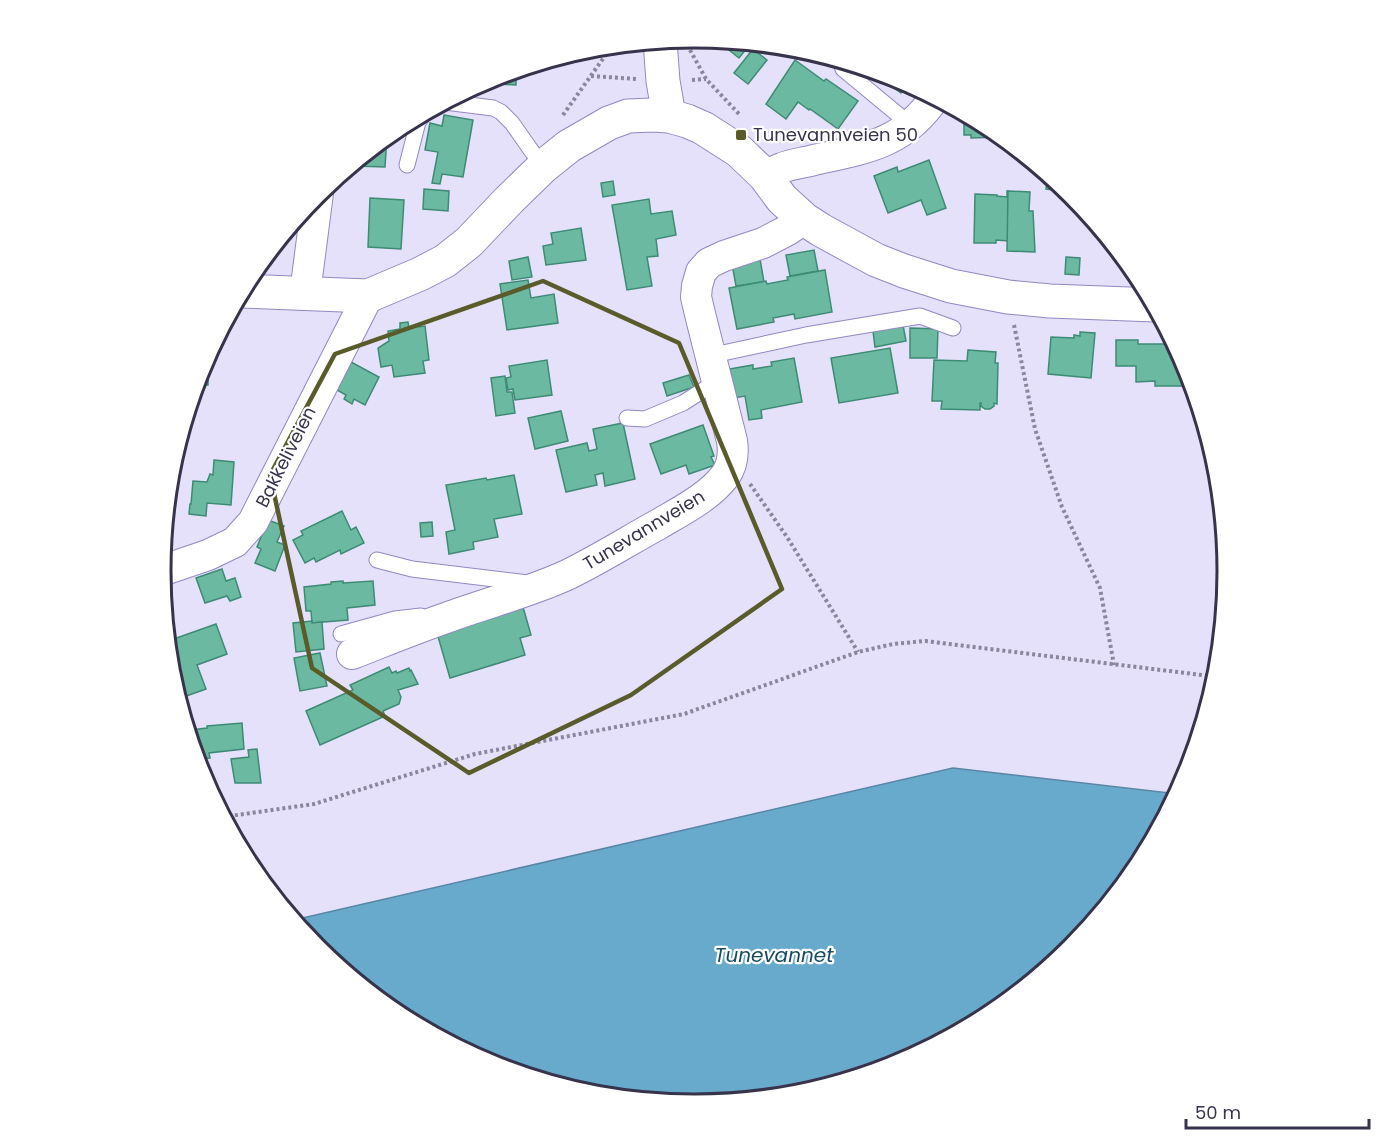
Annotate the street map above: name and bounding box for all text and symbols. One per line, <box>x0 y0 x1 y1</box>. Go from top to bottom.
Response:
place label: Tunevannveien 50 <box>753 122 918 147</box>
marker: Tunevannveien 50 <box>734 128 748 142</box>
street label: Bakkeliveien <box>249 402 322 512</box>
street label: Tunevannveien <box>578 483 709 576</box>
water label: Tunevannet <box>715 941 834 969</box>
scale bar <box>1186 1092 1369 1130</box>
text: 50 m <box>1195 1100 1241 1125</box>

